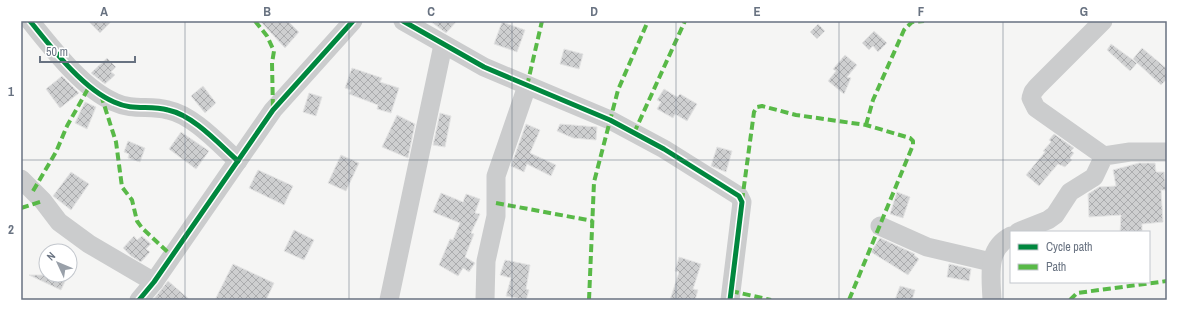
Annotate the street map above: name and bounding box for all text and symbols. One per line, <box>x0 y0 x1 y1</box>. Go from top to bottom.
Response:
text: A <box>100 3 108 20</box>
text: B <box>263 3 271 20</box>
text: C <box>427 3 435 20</box>
text: D <box>590 3 598 20</box>
text: E <box>753 3 761 20</box>
text: F <box>918 3 925 20</box>
text: G <box>1080 3 1088 20</box>
scale bar <box>40 38 135 64</box>
text: 50 m <box>46 44 68 60</box>
text: 1 <box>8 83 14 100</box>
text: 2 <box>8 221 14 238</box>
legend <box>1010 231 1150 283</box>
text: Cycle path <box>1046 239 1093 255</box>
north arrow <box>38 243 78 283</box>
text: N <box>44 249 58 263</box>
text: Path <box>1046 259 1066 275</box>

